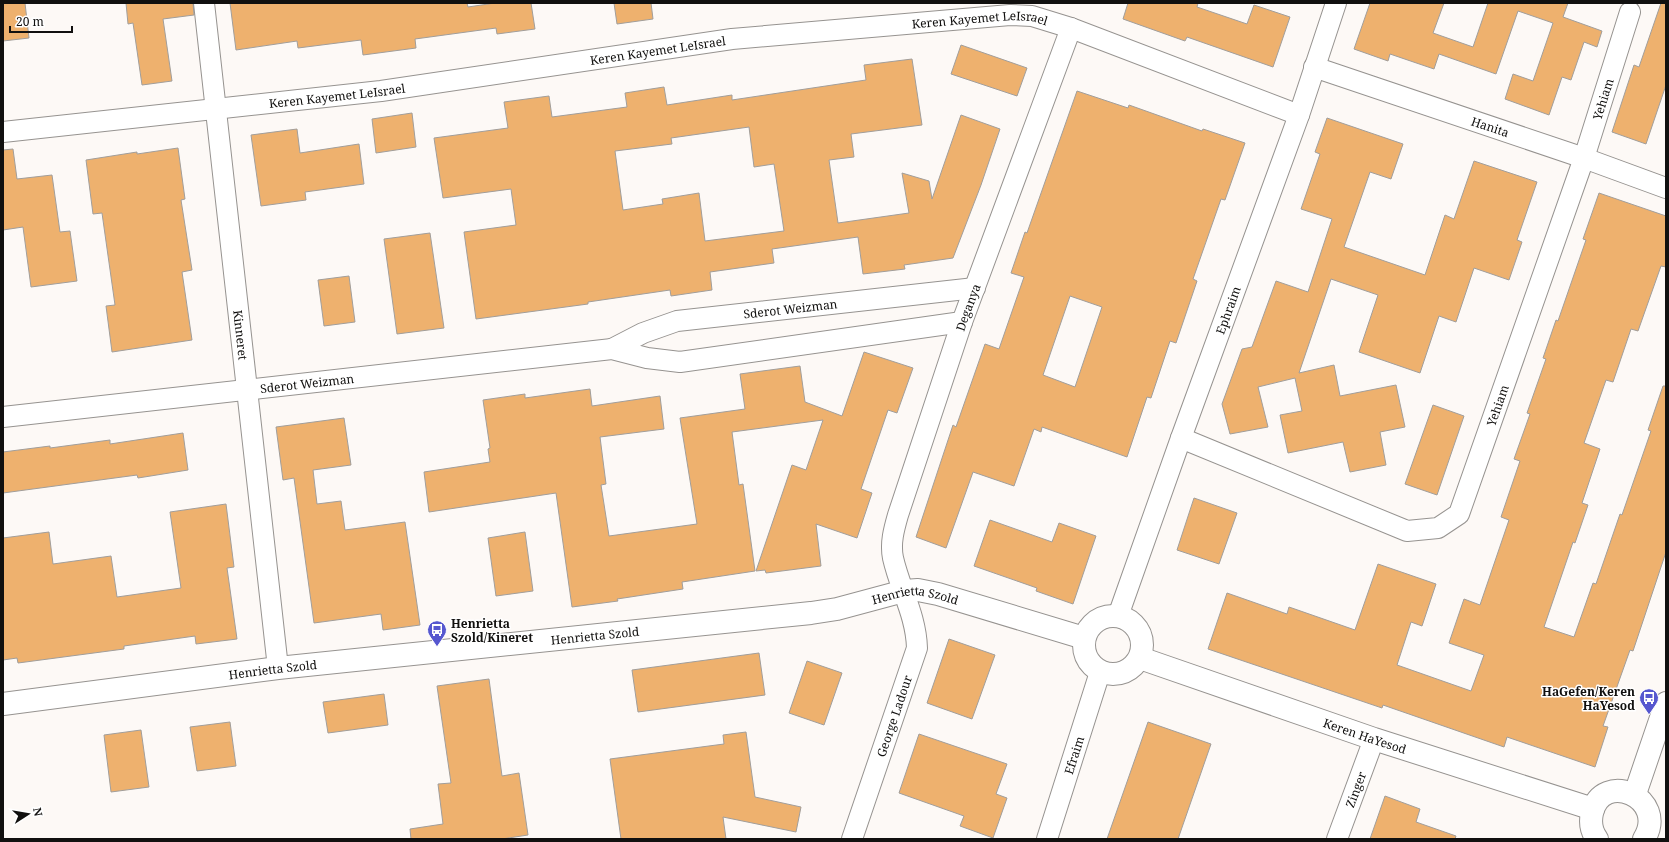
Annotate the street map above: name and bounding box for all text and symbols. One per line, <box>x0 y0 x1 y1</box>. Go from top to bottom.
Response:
street label: Keren Kayemet LeIsrael <box>911 6 1050 32</box>
scale bar <box>10 8 72 34</box>
text: 20 m <box>16 13 44 30</box>
street label: Keren Kayemet LeIsrael <box>589 32 727 68</box>
street label: Yehiam <box>1588 76 1617 123</box>
street label: Keren Kayemet LeIsrael <box>268 79 406 112</box>
street label: Hanita <box>1469 112 1512 141</box>
street label: Deganya <box>951 281 984 333</box>
street label: Ephraim <box>1211 284 1244 336</box>
street label: Sderot Weizman <box>743 295 838 322</box>
street label: Kinneret <box>230 309 252 361</box>
street label: Sderot Weizman <box>259 369 355 397</box>
street label: Yehiam <box>1482 382 1512 429</box>
street label: Henrietta Szold <box>870 581 961 608</box>
place label: Henrietta Szold/Kineret <box>451 615 533 646</box>
bus stop icon: Henrietta Szold/Kineret <box>426 619 448 647</box>
street label: Henrietta Szold <box>550 622 641 648</box>
street label: Henrietta Szold <box>228 655 318 683</box>
street label: George Ladour <box>872 672 916 759</box>
place label: HaGefen/Keren HaYesod <box>1542 683 1635 714</box>
bus stop icon: HaGefen/Keren HaYesod <box>1638 687 1660 715</box>
street label: Keren HaYesod <box>1321 714 1409 758</box>
street label: Efraim <box>1060 734 1088 776</box>
street label: Zinger <box>1341 769 1370 810</box>
north arrow <box>8 794 48 834</box>
text: N <box>30 806 47 818</box>

